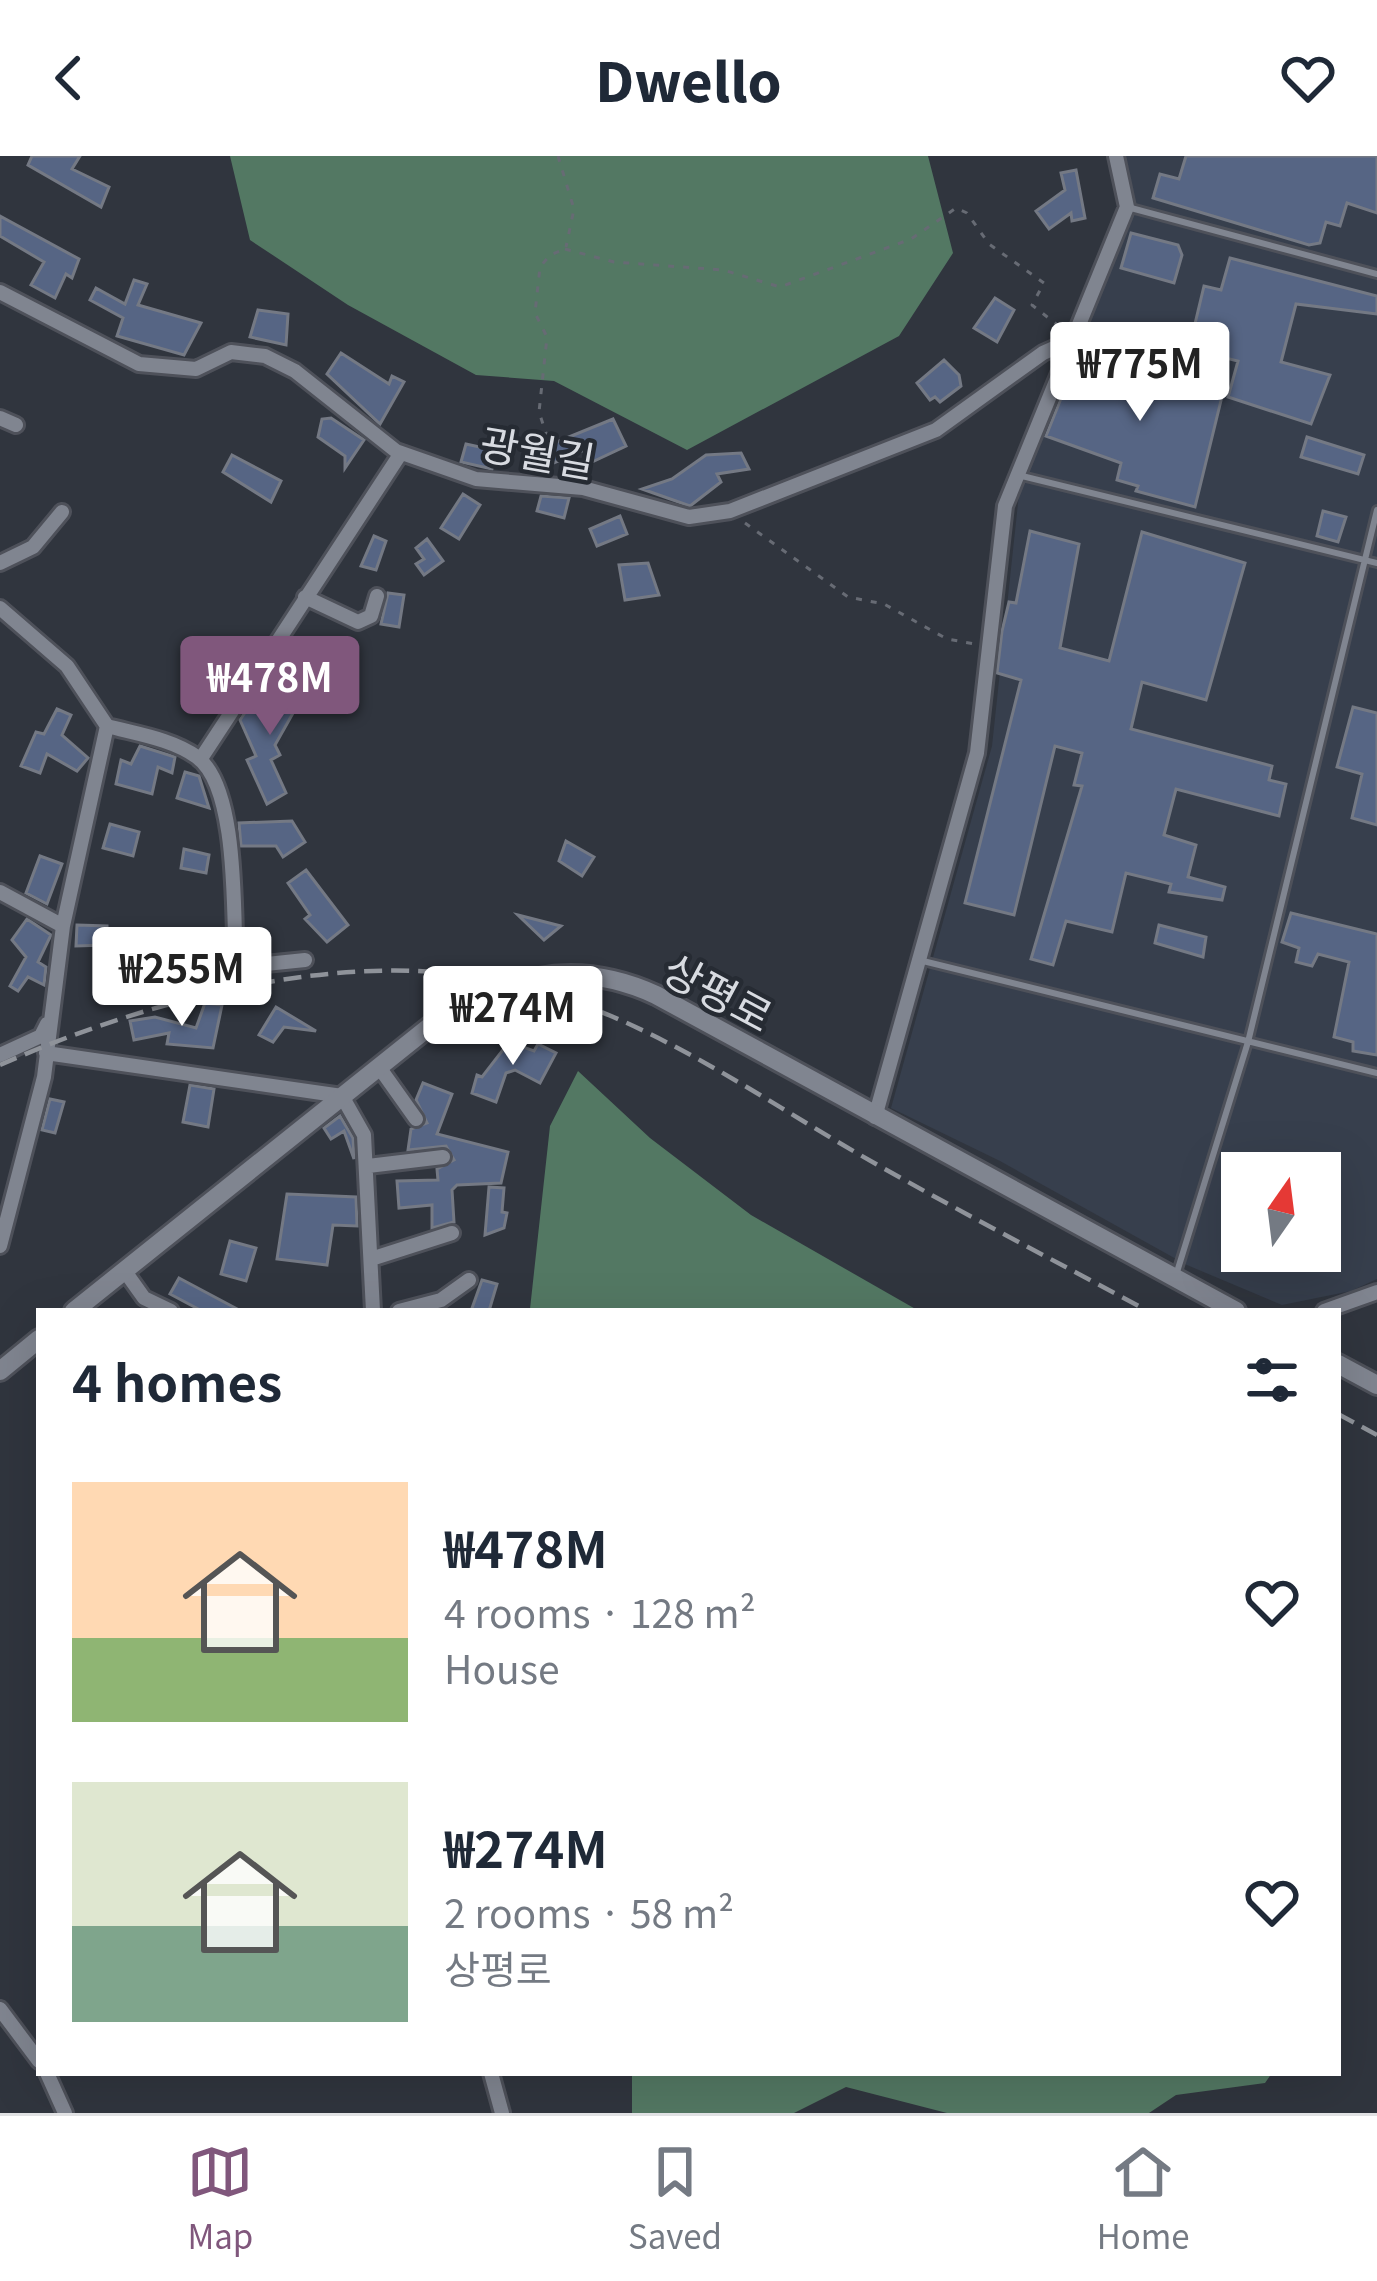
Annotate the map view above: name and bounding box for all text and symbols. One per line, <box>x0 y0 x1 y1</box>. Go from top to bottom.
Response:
text: Dwello <box>595 39 782 118</box>
icon: back <box>36 45 102 111</box>
icon: heart <box>1275 45 1341 111</box>
pin: ₩775M <box>1056 322 1224 424</box>
text: ₩775M <box>1077 333 1203 389</box>
street label: 광월길 <box>476 410 600 490</box>
pin: ₩478M <box>186 636 354 738</box>
text: ₩478M <box>207 647 333 703</box>
pin: ₩255M <box>98 927 266 1029</box>
street label: 상평로 <box>654 936 784 1044</box>
text: ₩255M <box>119 938 245 994</box>
pin: ₩274M <box>429 966 597 1068</box>
text: ₩274M <box>450 977 576 1033</box>
north arrow <box>1221 1152 1341 1272</box>
map controls <box>1221 1152 1341 1272</box>
text: 4 homes <box>72 1343 282 1417</box>
icon: filters <box>1239 1347 1305 1413</box>
text: ₩478M <box>444 1509 608 1583</box>
icon: home <box>168 1530 312 1674</box>
icon: heart <box>1239 1569 1305 1635</box>
text: 4 rooms · 128 m² <box>444 1583 756 1639</box>
text: House <box>444 1639 560 1695</box>
text: ₩274M <box>444 1809 608 1883</box>
icon: home <box>168 1830 312 1974</box>
icon: heart <box>1239 1869 1305 1935</box>
text: 2 rooms · 58 m² <box>444 1883 734 1939</box>
text: 상평로 <box>444 1939 552 1995</box>
tab: Map <box>187 2139 253 2259</box>
tab: Saved <box>628 2139 722 2259</box>
tab: Home <box>1097 2139 1190 2259</box>

